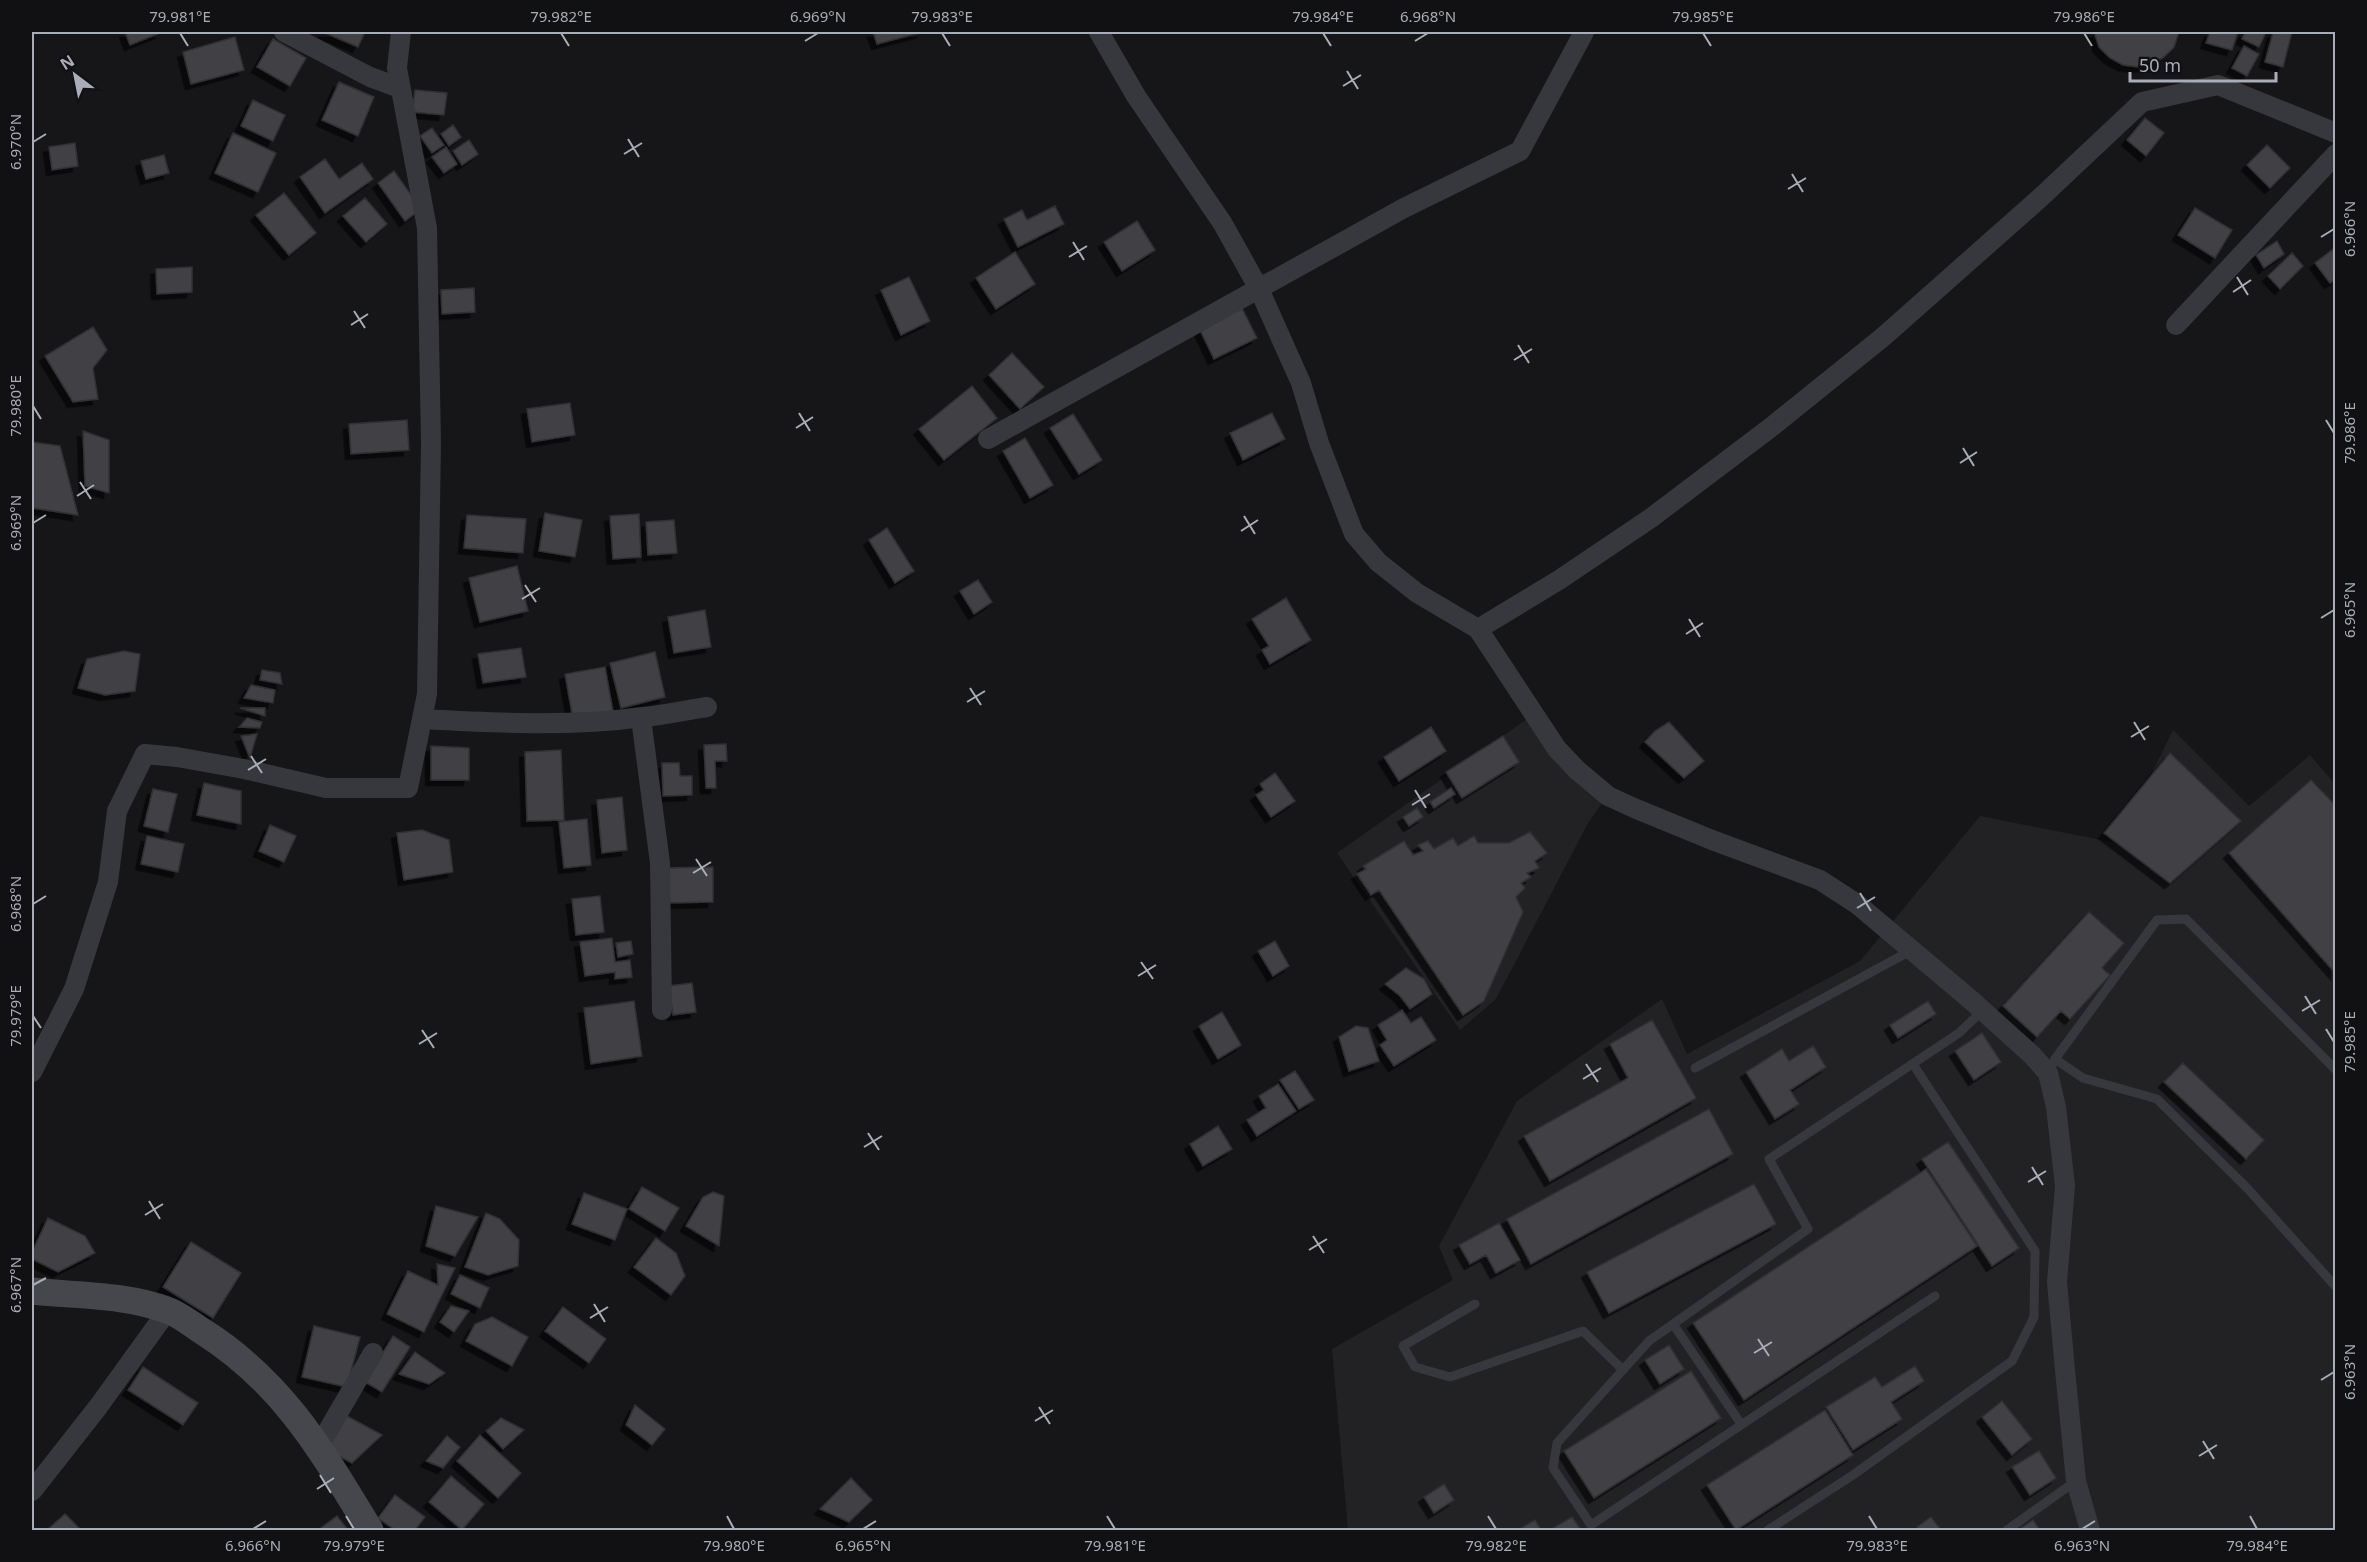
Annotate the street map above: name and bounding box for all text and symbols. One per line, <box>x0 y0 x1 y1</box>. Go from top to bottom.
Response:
text: 79.981°E <box>149 6 211 26</box>
text: 79.982°E <box>530 6 592 26</box>
text: 6.969°N <box>790 6 846 26</box>
text: 79.983°E <box>911 6 973 26</box>
text: 79.984°E <box>1292 6 1354 26</box>
text: 6.968°N <box>1400 6 1456 26</box>
text: 79.985°E <box>1672 6 1734 26</box>
text: 79.986°E <box>2053 6 2115 26</box>
north arrow <box>45 45 105 105</box>
scale bar <box>2130 45 2276 83</box>
text: N <box>56 50 78 75</box>
text: 50 m <box>2139 53 2181 77</box>
text: 6.970°N <box>5 114 25 170</box>
text: 6.966°N <box>2339 201 2359 257</box>
text: 79.980°E <box>5 375 25 437</box>
text: 79.986°E <box>2339 402 2359 464</box>
text: 6.969°N <box>5 495 25 551</box>
text: 6.965°N <box>2339 582 2359 638</box>
text: 6.968°N <box>5 876 25 932</box>
text: 79.979°E <box>5 985 25 1047</box>
text: 79.985°E <box>2339 1011 2359 1073</box>
text: 6.967°N <box>5 1257 25 1313</box>
text: 6.963°N <box>2339 1344 2359 1400</box>
text: 6.966°N <box>225 1535 281 1555</box>
text: 79.979°E <box>323 1535 385 1555</box>
text: 79.980°E <box>703 1535 765 1555</box>
text: 6.965°N <box>835 1535 891 1555</box>
text: 79.981°E <box>1084 1535 1146 1555</box>
text: 79.982°E <box>1465 1535 1527 1555</box>
text: 79.983°E <box>1846 1535 1908 1555</box>
text: 6.963°N <box>2054 1535 2110 1555</box>
text: 79.984°E <box>2226 1535 2288 1555</box>

